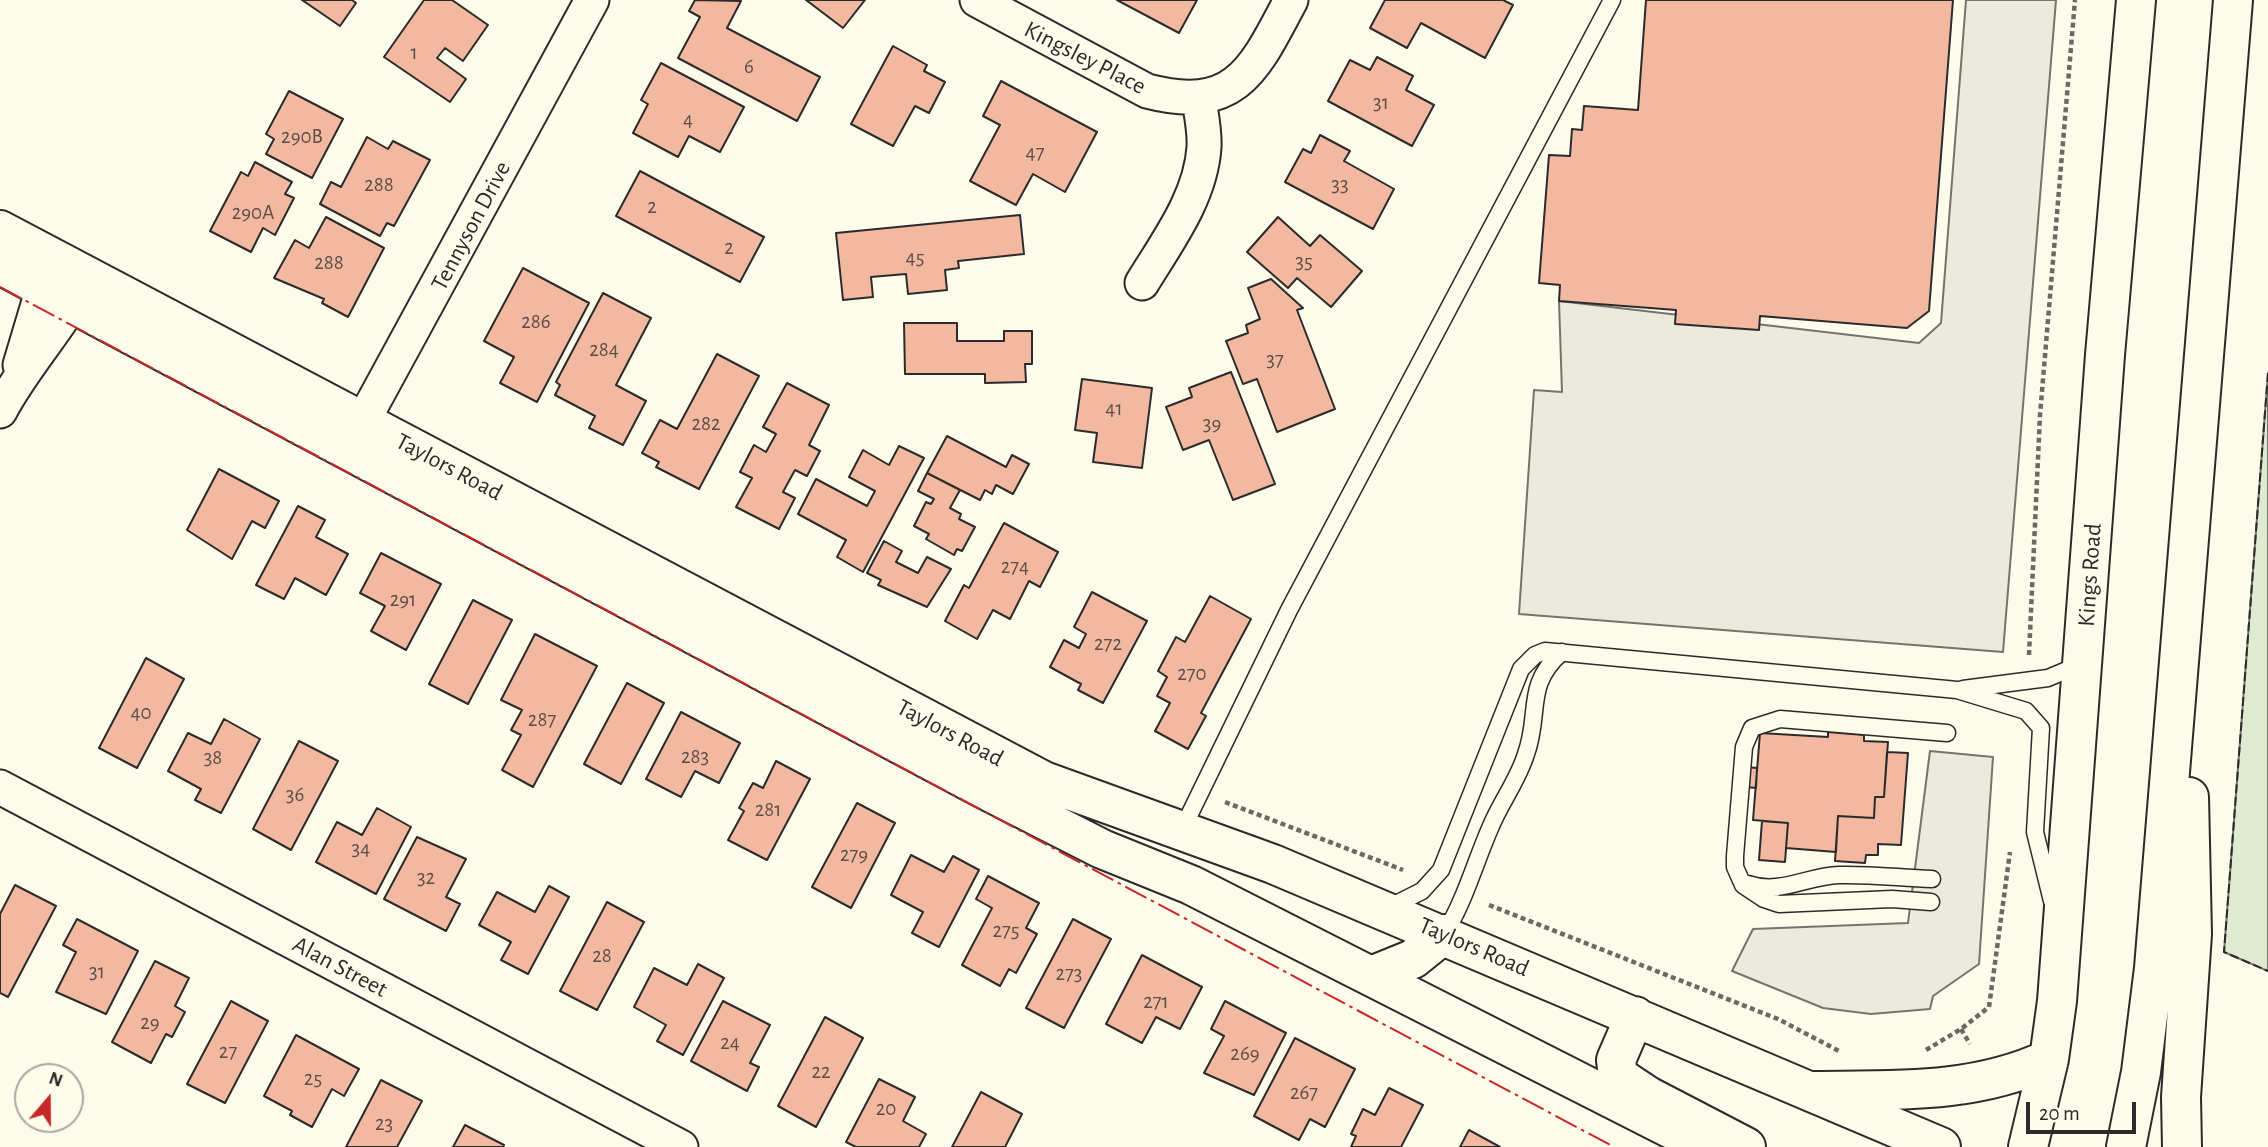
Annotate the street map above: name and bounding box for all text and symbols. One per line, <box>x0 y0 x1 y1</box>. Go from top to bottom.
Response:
street label: Kingsley Place <box>1019 15 1151 101</box>
house number: 1 <box>410 40 418 66</box>
house number: 6 <box>744 54 754 80</box>
house number: 31 <box>1373 90 1389 116</box>
house number: 4 <box>683 107 693 133</box>
house number: 290B <box>281 124 323 150</box>
house number: 47 <box>1026 140 1044 166</box>
street label: Tennyson Drive <box>425 156 517 296</box>
house number: 288 <box>364 172 394 198</box>
house number: 33 <box>1331 172 1349 198</box>
house number: 2 <box>647 194 657 220</box>
house number: 290A <box>232 200 274 226</box>
house number: 2 <box>724 235 734 261</box>
house number: 45 <box>906 245 924 271</box>
house number: 35 <box>1295 249 1313 275</box>
house number: 288 <box>314 250 344 276</box>
house number: 286 <box>521 309 551 335</box>
house number: 284 <box>589 337 619 363</box>
house number: 37 <box>1266 347 1284 373</box>
house number: 41 <box>1105 396 1123 422</box>
house number: 282 <box>691 411 721 437</box>
house number: 39 <box>1203 411 1221 437</box>
street label: Taylors Road <box>391 427 507 507</box>
street label: Kings Road <box>2072 522 2108 628</box>
house number: 274 <box>1001 554 1029 580</box>
house number: 291 <box>390 587 416 613</box>
house number: 272 <box>1094 631 1122 657</box>
house number: 270 <box>1177 661 1207 687</box>
street label: Taylors Road <box>892 693 1008 773</box>
house number: 40 <box>130 700 152 726</box>
house number: 287 <box>528 707 556 733</box>
house number: 283 <box>681 744 709 770</box>
house number: 38 <box>204 745 222 771</box>
house number: 36 <box>286 782 304 808</box>
house number: 281 <box>755 797 781 823</box>
house number: 34 <box>352 836 370 862</box>
house number: 279 <box>840 842 868 868</box>
house number: 32 <box>417 865 435 891</box>
street label: Taylors Road <box>1415 911 1533 983</box>
house number: 275 <box>992 918 1020 944</box>
street label: Alan Street <box>288 930 392 1004</box>
house number: 28 <box>592 943 612 969</box>
house number: 31 <box>89 959 105 985</box>
house number: 273 <box>1056 961 1082 987</box>
house number: 271 <box>1143 989 1169 1015</box>
house number: 29 <box>140 1010 160 1036</box>
house number: 24 <box>720 1030 740 1056</box>
house number: 27 <box>219 1039 237 1065</box>
house number: 269 <box>1230 1041 1260 1067</box>
house number: 22 <box>811 1059 831 1085</box>
north arrow <box>14 1063 84 1133</box>
house number: 25 <box>304 1066 322 1092</box>
text: N <box>46 1068 65 1091</box>
house number: 267 <box>1290 1080 1318 1106</box>
scale bar <box>2030 1088 2140 1132</box>
house number: 20 <box>876 1096 896 1122</box>
text: 20 m <box>2039 1103 2080 1124</box>
house number: 23 <box>375 1111 393 1137</box>

